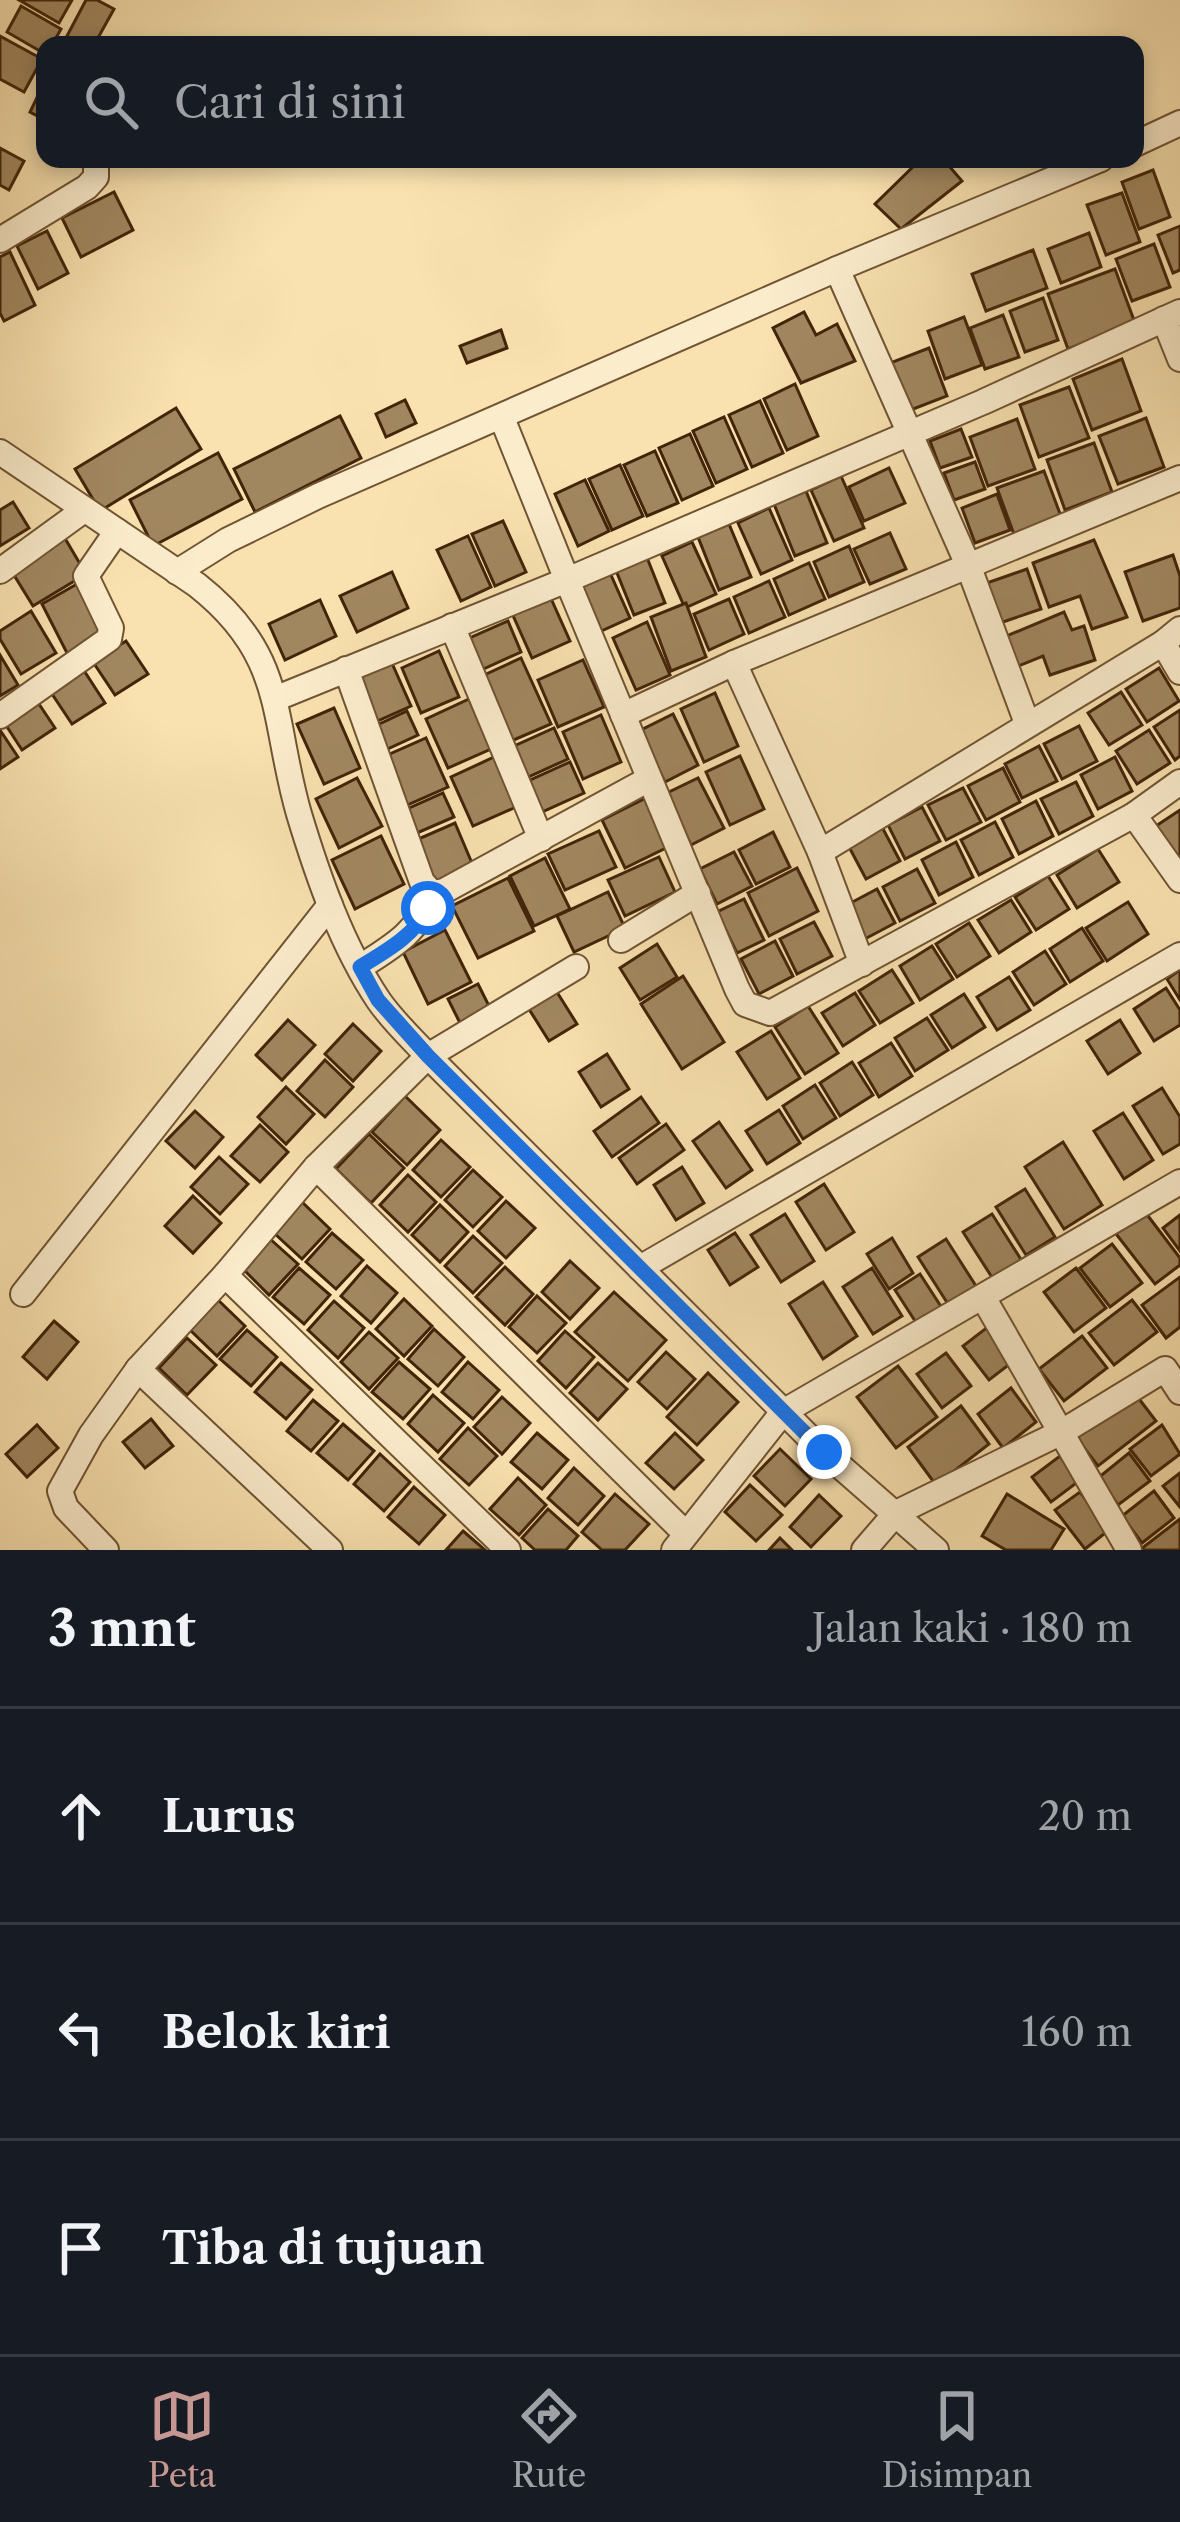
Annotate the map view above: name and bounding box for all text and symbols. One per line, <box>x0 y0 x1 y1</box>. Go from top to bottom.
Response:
search box <box>36 36 1144 168</box>
icon: search <box>78 69 144 135</box>
text: Cari di sini <box>174 74 405 130</box>
route start <box>401 881 455 935</box>
route end <box>797 1425 851 1479</box>
text: 3 mnt <box>48 1597 196 1659</box>
text: Jalan kaki · 180 m <box>812 1604 1132 1652</box>
icon: ahead <box>48 1783 114 1849</box>
text: Lurus <box>162 1788 296 1844</box>
text: 20 m <box>1038 1792 1132 1840</box>
icon: left <box>48 1999 114 2065</box>
text: Belok kiri <box>162 2004 391 2060</box>
text: 160 m <box>1021 2008 1132 2056</box>
icon: arrive <box>48 2215 114 2281</box>
text: Tiba di tujuan <box>162 2220 485 2276</box>
tab: Peta <box>148 2383 216 2496</box>
tab: Rute <box>512 2383 586 2496</box>
tab: Disimpan <box>882 2383 1032 2496</box>

